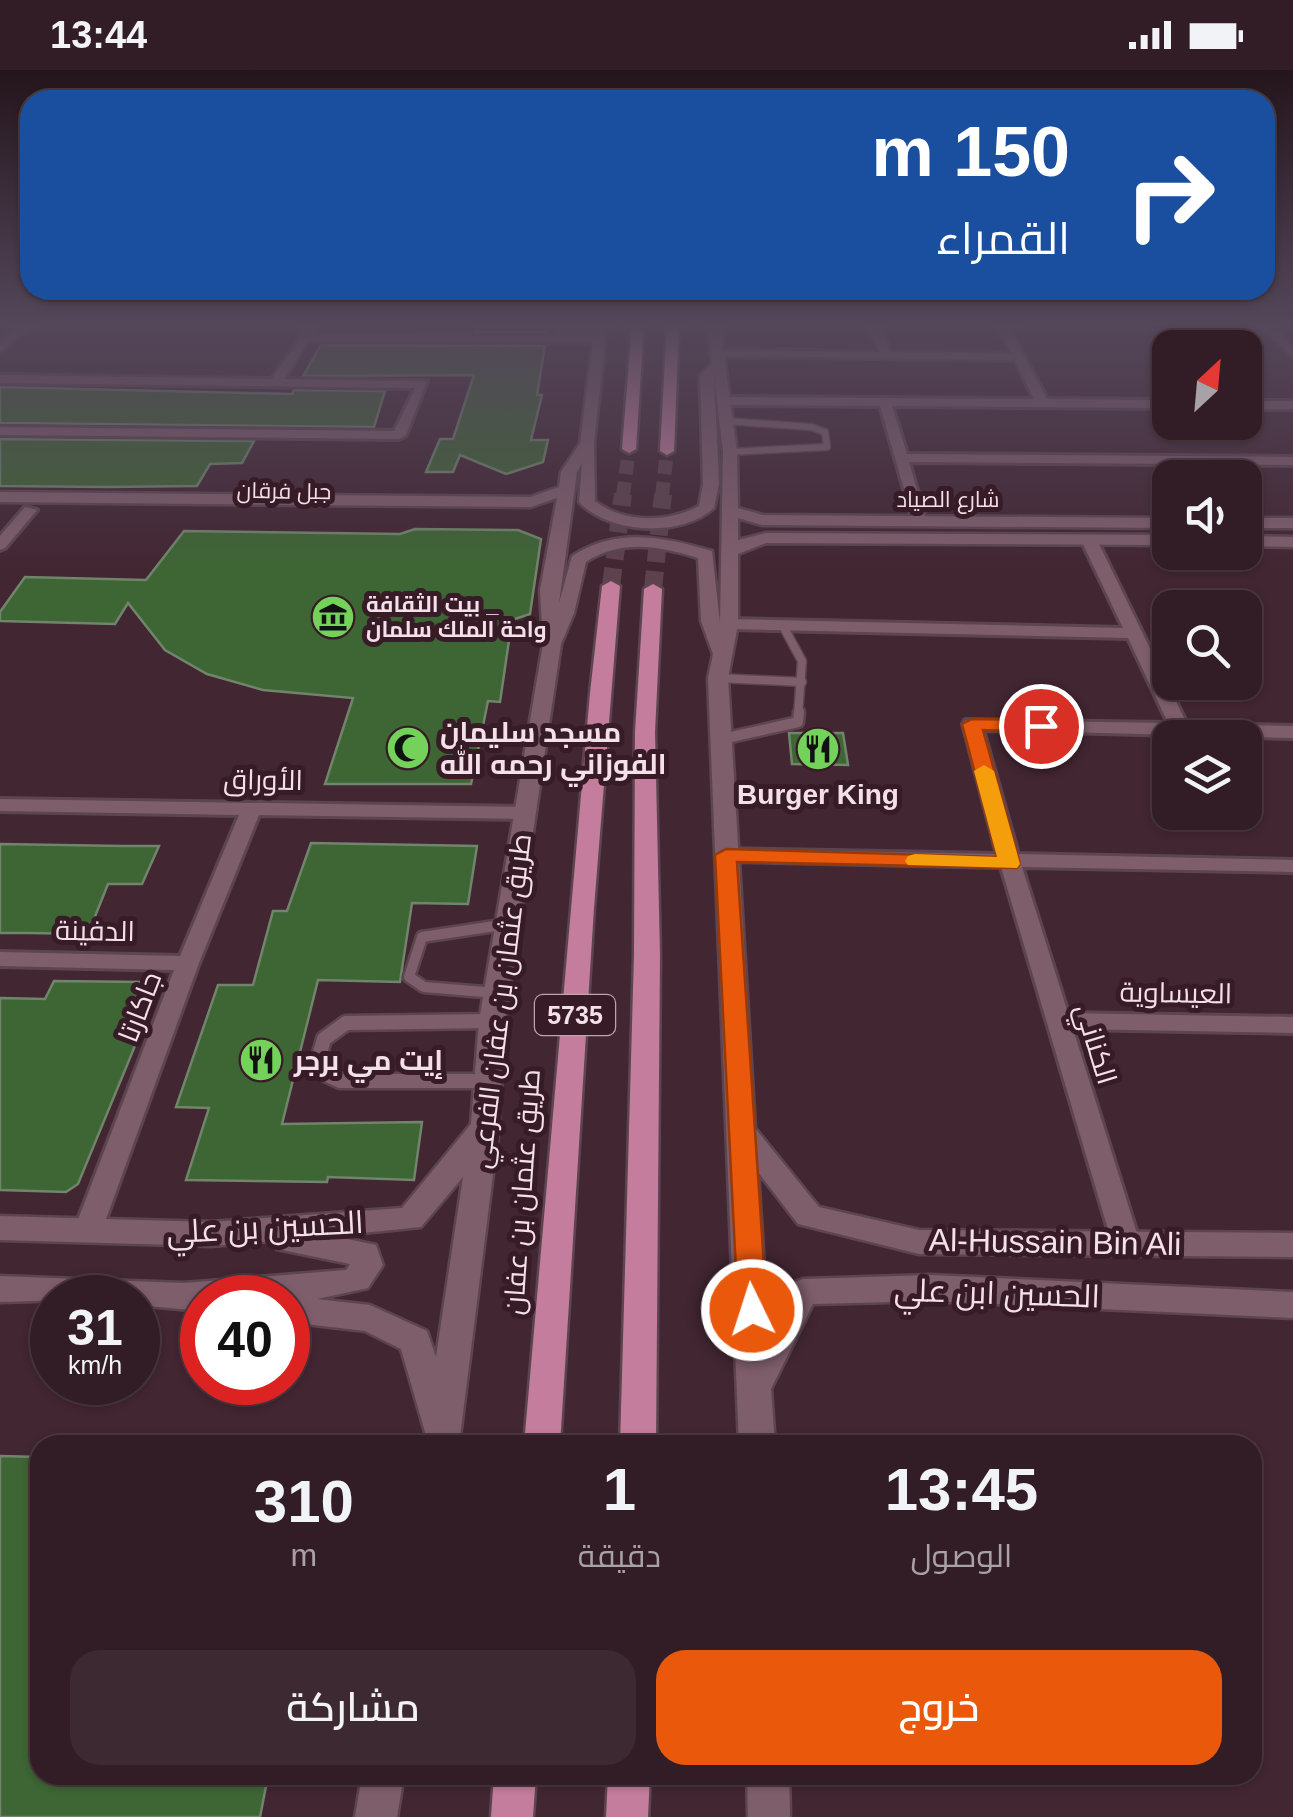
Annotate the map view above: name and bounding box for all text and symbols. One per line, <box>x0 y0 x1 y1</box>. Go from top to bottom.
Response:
text: 13:44 <box>50 14 147 56</box>
text: 150 m <box>872 113 1070 191</box>
icon: right <box>1105 130 1235 260</box>
text: القمراء <box>936 213 1070 264</box>
north arrow <box>1152 330 1262 440</box>
map controls <box>1152 330 1262 830</box>
button: sound <box>1152 460 1262 570</box>
street label: جبل فرقان <box>236 478 332 505</box>
street label: شارع الصياد <box>896 487 1000 514</box>
button: search <box>1152 590 1262 700</box>
place label: بيت الثقافة _ واحة الملك سلمان <box>366 592 546 643</box>
museum icon: بيت الثقافة _ واحة الملك سلمان <box>310 594 356 640</box>
pin <box>999 684 1084 769</box>
icon: arrive <box>1014 699 1069 754</box>
place label: مسجد سليمان الفوزاني رحمه الله <box>440 717 667 787</box>
button: layers <box>1152 720 1262 830</box>
mosque icon: مسجد سليمان الفوزاني رحمه الله <box>385 725 431 771</box>
restaurant icon: Burger King <box>795 726 841 772</box>
street label: الأوراق <box>223 764 303 797</box>
place label: Burger King <box>737 779 899 810</box>
street label: طريق عثمان بن عفان الفرعي <box>465 832 543 1171</box>
street label: الدفينة <box>55 915 135 947</box>
street label: جاكارتا <box>113 968 167 1046</box>
street label: العيساوية <box>1119 977 1233 1009</box>
road number: 5735 <box>535 995 615 1035</box>
street label: الكناني <box>1063 1000 1123 1090</box>
restaurant icon: إيت مي برجر <box>238 1037 284 1083</box>
place label: إيت مي برجر <box>293 1045 443 1083</box>
street label: طريق عثمان بن عفان <box>498 1068 547 1316</box>
street label: الحسين بن علي <box>166 1204 365 1257</box>
street label: Al-Hussain Bin Ali <box>928 1222 1182 1262</box>
position arrow <box>700 1258 804 1362</box>
street label: الحسين ابن علي <box>893 1271 1101 1322</box>
speed limit sign: 40 <box>180 1275 310 1405</box>
text: 31 <box>67 1300 123 1356</box>
text: km/h <box>68 1351 122 1379</box>
text: 1 <box>603 1456 636 1523</box>
text: 13:45 <box>885 1456 1038 1523</box>
text: 310 <box>254 1468 354 1535</box>
text: m <box>291 1537 317 1573</box>
text: دقيقة <box>578 1538 661 1574</box>
text: الوصول <box>910 1538 1012 1574</box>
button: مشاركة <box>70 1650 636 1765</box>
button: خروج <box>656 1650 1222 1765</box>

